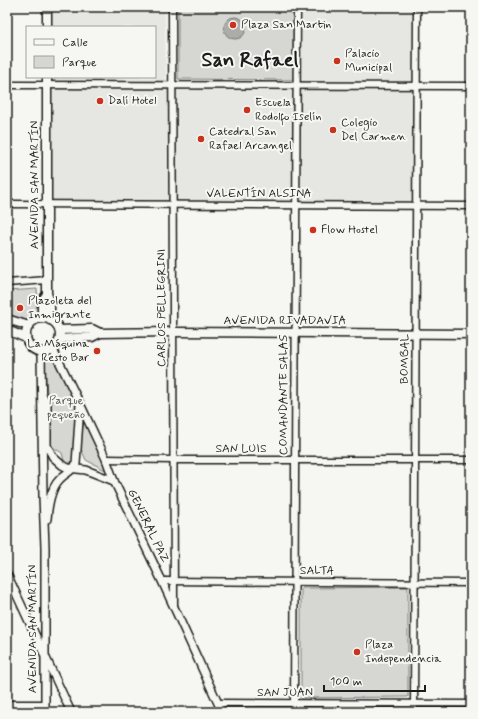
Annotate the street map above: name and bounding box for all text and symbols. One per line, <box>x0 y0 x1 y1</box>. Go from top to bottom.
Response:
place label: Plaza San Martin <box>241 17 331 33</box>
marker: Plaza San Martin <box>228 20 238 30</box>
legend <box>26 26 156 78</box>
text: Calle <box>62 35 88 51</box>
place label: Palacio Municipal <box>345 46 392 76</box>
district label: San Rafael <box>202 47 299 74</box>
text: Parque <box>62 55 97 71</box>
marker: Palacio Municipal <box>332 56 342 66</box>
place label: Dalí Hotel <box>108 93 156 109</box>
place label: Escuela Rodolfo Iselín <box>255 95 322 126</box>
marker: Dalí Hotel <box>95 96 105 106</box>
marker: Escuela Rodolfo Iselín <box>242 105 252 115</box>
place label: Colegio Del Carmen <box>341 115 406 145</box>
street label: AVENIDA SAN MARTÍN <box>27 121 43 249</box>
place label: Catedral San Rafael Arcangel <box>209 124 292 154</box>
marker: Colegio Del Carmen <box>328 125 338 135</box>
marker: Catedral San Rafael Arcangel <box>196 134 206 144</box>
street label: VALENTÍN ALSINA <box>206 186 312 202</box>
place label: Flow Hostel <box>321 222 378 238</box>
marker: Flow Hostel <box>308 225 318 235</box>
street label: CARLOS PELLEGRINI <box>154 249 170 367</box>
place label: Plazoleta del Inmigrante <box>28 293 92 323</box>
marker: Plazoleta del Inmigrante <box>15 303 25 313</box>
street label: AVENIDA RIVADAVIA <box>224 313 346 329</box>
street label: BOMBAL <box>397 334 413 384</box>
street label: COMANDANTE SALAS <box>276 335 292 455</box>
place label: La Máquina Resto Bar <box>27 336 90 366</box>
marker: La Máquina Resto Bar <box>92 346 102 356</box>
park label: Parque pequeño <box>47 393 85 423</box>
street label: SAN LUIS <box>215 441 267 457</box>
street label: GENERAL PAZ <box>123 487 173 566</box>
street label: SALTA <box>300 563 334 579</box>
street label: AVENIDA SAN MARTÍN <box>25 565 41 693</box>
place label: Plaza Independencia <box>365 637 442 667</box>
marker: Plaza Independencia <box>352 647 362 657</box>
scale bar <box>324 667 425 693</box>
text: 100 m <box>330 674 362 690</box>
street label: SAN JUAN <box>257 685 313 701</box>

